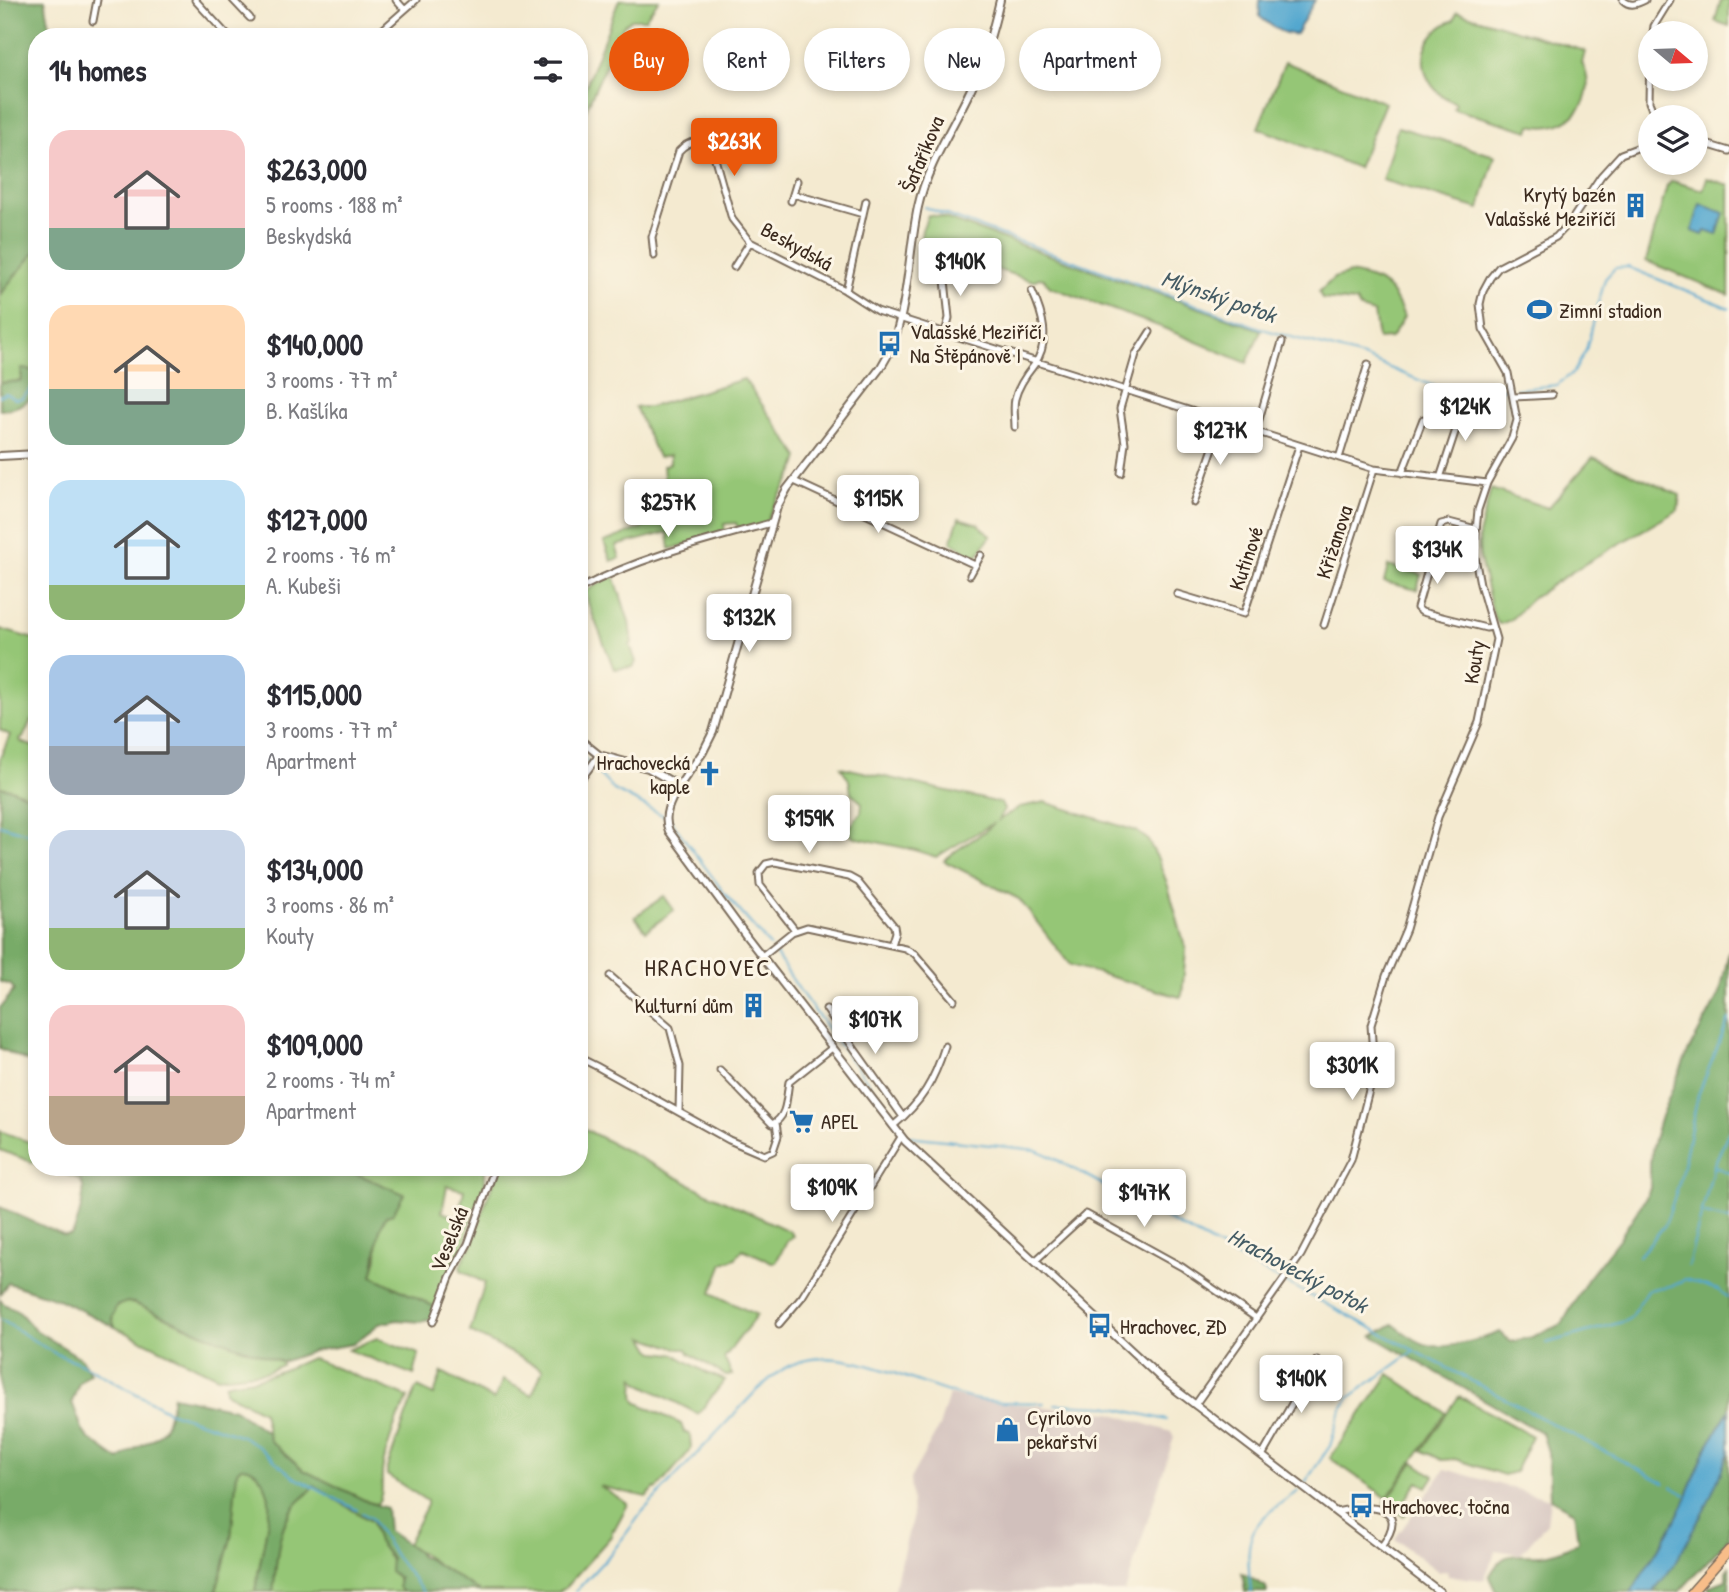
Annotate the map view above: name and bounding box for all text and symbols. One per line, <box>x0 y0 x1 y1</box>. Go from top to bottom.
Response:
north arrow <box>1638 21 1708 91</box>
map controls <box>1638 21 1708 175</box>
chip: Buy <box>609 28 689 91</box>
chip: Rent <box>703 28 790 91</box>
chip: Filters <box>804 28 910 91</box>
chip: New <box>924 28 1005 91</box>
chip: Apartment <box>1019 28 1161 91</box>
text: 14 homes <box>49 50 147 90</box>
icon: filters <box>529 51 567 89</box>
button: layers <box>1638 105 1708 175</box>
street label: Šafaříkova <box>893 111 951 197</box>
pin: $263K <box>685 118 783 178</box>
text: $263K <box>707 125 761 156</box>
text: $263,000 <box>266 149 367 189</box>
icon: home <box>105 158 189 242</box>
place label: Krytý bazén Valašské Meziříčí <box>1484 180 1616 233</box>
text: 5 rooms · 188 m² <box>266 189 403 220</box>
building icon: Krytý bazén Valašské Meziříčí <box>1622 192 1650 220</box>
street label: Beskydská <box>756 214 838 278</box>
text: Beskydská <box>266 220 351 251</box>
pin: $140K <box>911 238 1009 298</box>
text: $140K <box>935 245 985 276</box>
water label: Mlýnský potok <box>1157 262 1283 332</box>
sports icon: Zimní stadion <box>1525 296 1553 324</box>
place label: Zimní stadion <box>1559 296 1662 325</box>
place label: Valašské Meziříčí, Na Štěpánově I <box>910 317 1046 370</box>
text: $140,000 <box>266 324 363 364</box>
bus stop icon: Valašské Meziříčí, Na Štěpánově I <box>876 329 904 357</box>
icon: home <box>105 333 189 417</box>
text: 3 rooms · 77 m² <box>266 364 398 395</box>
pin: $124K <box>1416 384 1514 443</box>
text: $124K <box>1439 390 1491 421</box>
text: B. Kašlíka <box>266 395 348 426</box>
pin: $127K <box>1171 407 1269 467</box>
text: $127K <box>1193 414 1247 445</box>
pin: $115K <box>829 476 927 535</box>
pin: $257K <box>619 480 717 539</box>
text: $115K <box>853 482 903 513</box>
text: $257K <box>640 486 696 517</box>
text: $127,000 <box>266 499 367 539</box>
street label: Křižanova <box>1309 502 1359 582</box>
icon: home <box>105 508 189 592</box>
street label: Kutinové <box>1222 522 1270 594</box>
pin: $134K <box>1388 526 1486 586</box>
text: $134K <box>1412 533 1462 564</box>
text: 2 rooms · 76 m² <box>266 539 396 570</box>
text: A. Kubeši <box>266 570 341 601</box>
pin: $132K <box>700 594 798 654</box>
text: $132K <box>722 601 776 632</box>
street label: Kouty <box>1456 638 1492 686</box>
text: $115,000 <box>266 674 362 714</box>
icon: home <box>105 683 189 767</box>
text: 3 rooms · 77 m² <box>266 714 398 745</box>
text: Apartment <box>266 745 356 776</box>
place label: Hrachovecká kaple <box>597 748 690 801</box>
church icon: Hrachovecká kaple <box>696 760 724 788</box>
pin: $159K <box>760 796 858 855</box>
text: $159K <box>784 802 834 833</box>
text: $134,000 <box>266 849 363 889</box>
icon: home <box>105 858 189 942</box>
text: 3 rooms · 86 m² <box>266 889 394 920</box>
text: Kouty <box>266 920 314 951</box>
district label: HRACHOVEC <box>645 951 771 983</box>
place label: Kulturní dům <box>634 991 733 1020</box>
building icon: Kulturní dům <box>739 991 767 1019</box>
pin: $107K <box>826 996 924 1056</box>
text: $107K <box>848 1003 902 1034</box>
text: $109,000 <box>266 1024 363 1064</box>
icon: home <box>105 1033 189 1117</box>
pin: $301K <box>1303 1042 1401 1102</box>
text: $301K <box>1326 1049 1378 1080</box>
text: 2 rooms · 74 m² <box>266 1064 395 1095</box>
text: Apartment <box>266 1095 356 1126</box>
supermarket icon: APEL <box>787 1107 815 1135</box>
place label: APEL <box>821 1107 859 1136</box>
pin: $109K <box>783 1164 881 1224</box>
pin: $147K <box>1095 1170 1193 1229</box>
text: $109K <box>807 1171 857 1202</box>
text: $147K <box>1118 1176 1170 1207</box>
street label: Veselská <box>423 1202 475 1276</box>
water label: Hrachovecký potok <box>1222 1220 1376 1322</box>
bus stop icon: Hrachovec, ZD <box>1086 1312 1114 1340</box>
place label: Hrachovec, ZD <box>1120 1312 1226 1341</box>
pin: $140K <box>1252 1356 1350 1415</box>
text: $140K <box>1276 1362 1326 1393</box>
place label: Cyrilovo pekařství <box>1027 1403 1098 1456</box>
shop icon: Cyrilovo pekařství <box>993 1415 1021 1443</box>
bus stop icon: Hrachovec, točna <box>1348 1492 1376 1520</box>
place label: Hrachovec, točna <box>1382 1492 1509 1521</box>

